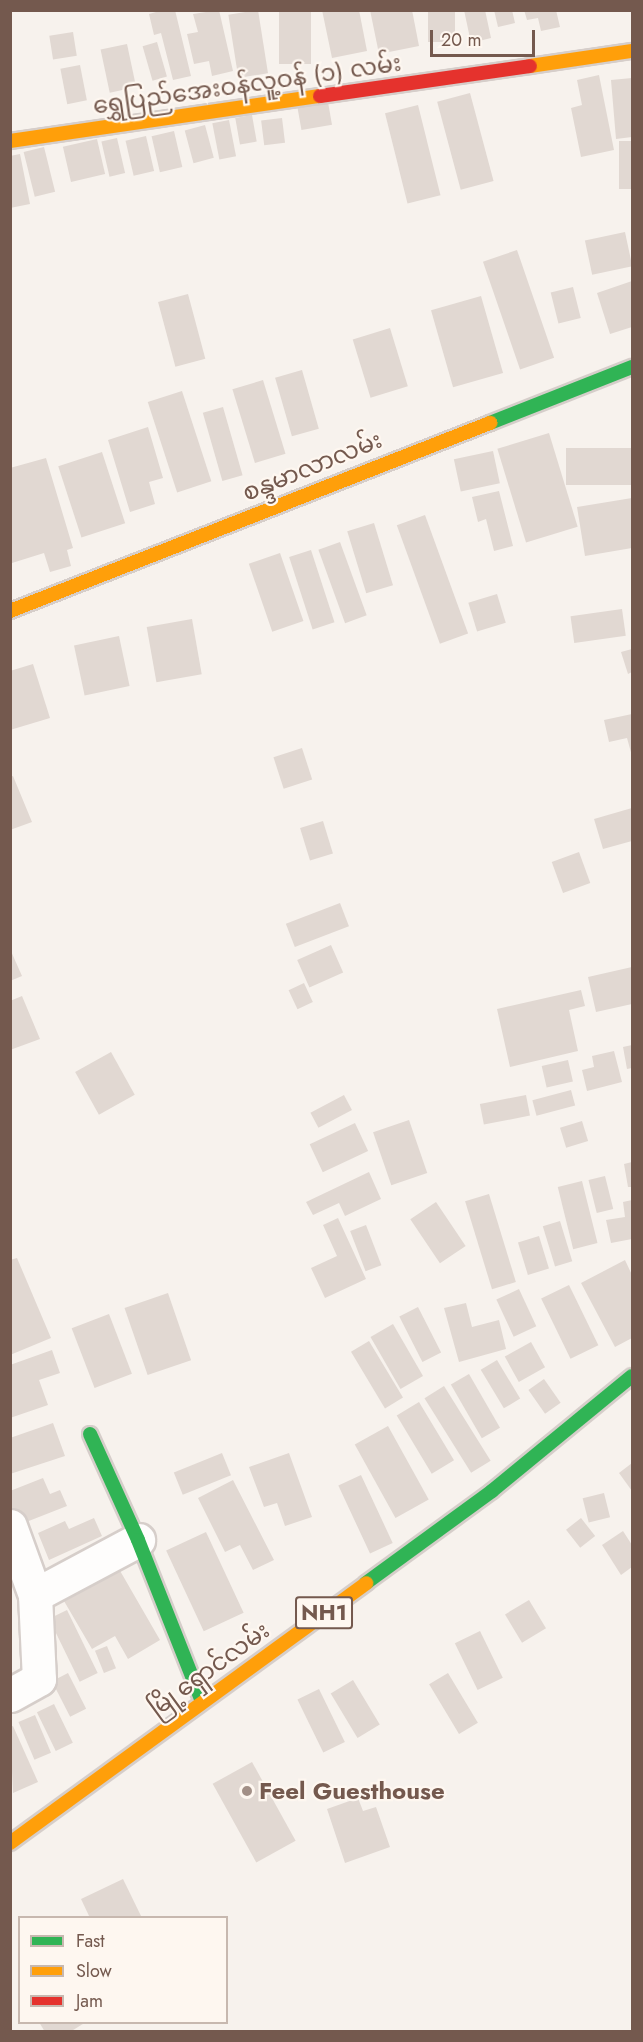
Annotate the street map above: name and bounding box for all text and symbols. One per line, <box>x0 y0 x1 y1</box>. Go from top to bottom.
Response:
scale bar <box>433 18 538 56</box>
text: 20 m <box>441 27 481 53</box>
street label: ရွှေပြည်အေးဝန်လူ့ဝန် (၁) လမ်း <box>91 48 403 120</box>
street label: စန္ဒမာလာလမ်း <box>238 425 386 507</box>
road number: NH1 <box>294 1594 354 1632</box>
street label: မြို့ရှောင်လမ်း <box>143 1616 275 1722</box>
place label: Feel Guesthouse <box>259 1777 445 1805</box>
marker: Feel Guesthouse <box>240 1784 254 1798</box>
legend <box>18 1916 228 2024</box>
text: Fast <box>76 1928 105 1954</box>
text: Slow <box>76 1958 112 1984</box>
text: Jam <box>76 1988 103 2014</box>

